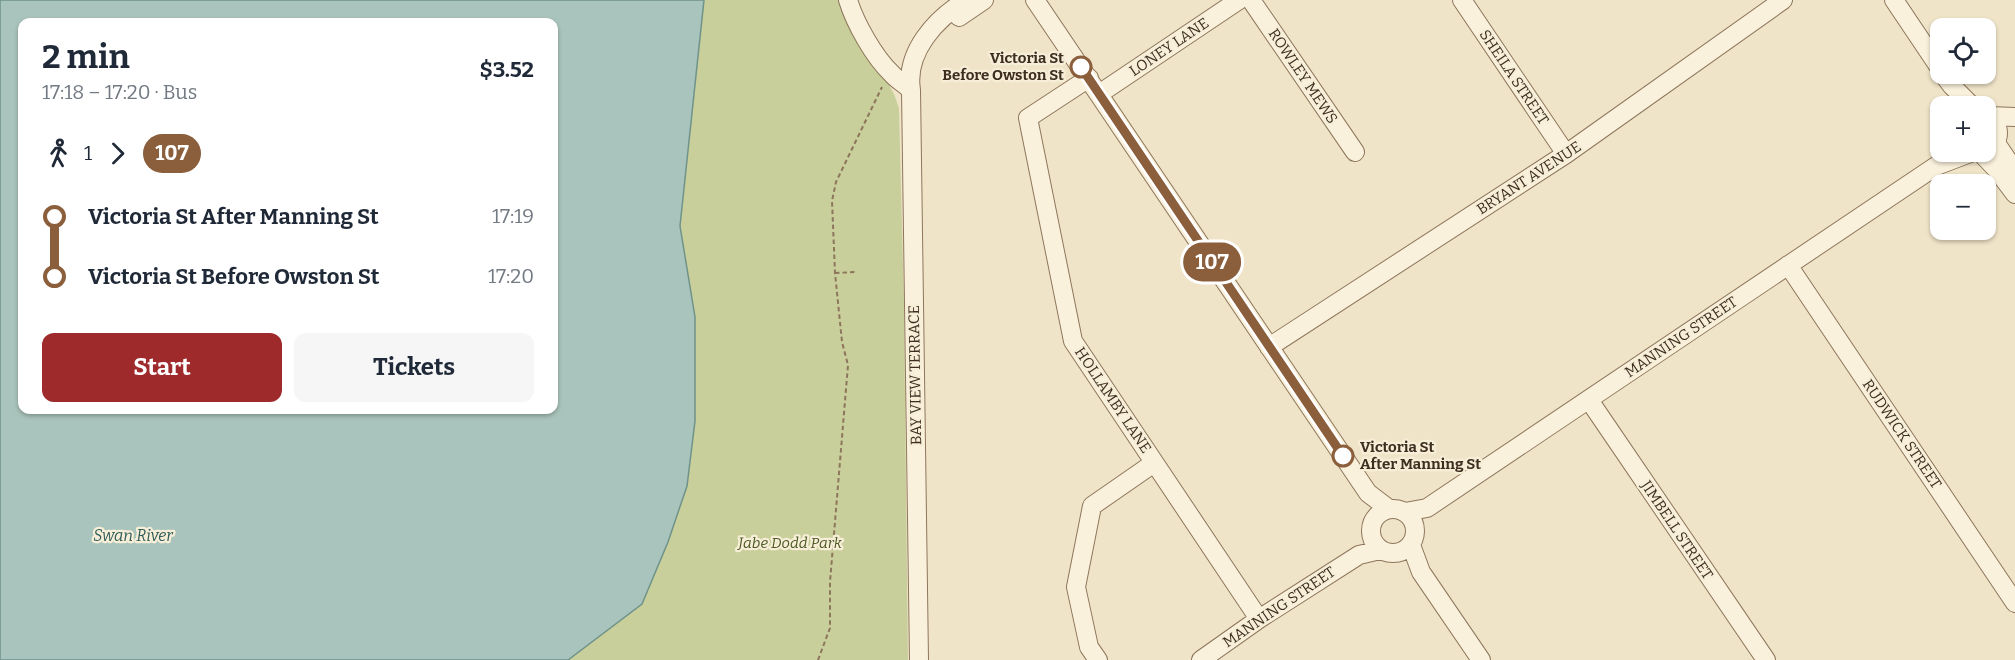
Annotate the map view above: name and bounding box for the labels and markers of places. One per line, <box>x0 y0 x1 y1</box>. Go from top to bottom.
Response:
place label: Victoria St Before Owston St <box>942 49 1064 84</box>
marker: Victoria St Before Owston St <box>1070 56 1092 78</box>
place label: Victoria St After Manning St <box>1360 438 1481 473</box>
marker: Victoria St After Manning St <box>1332 445 1354 467</box>

